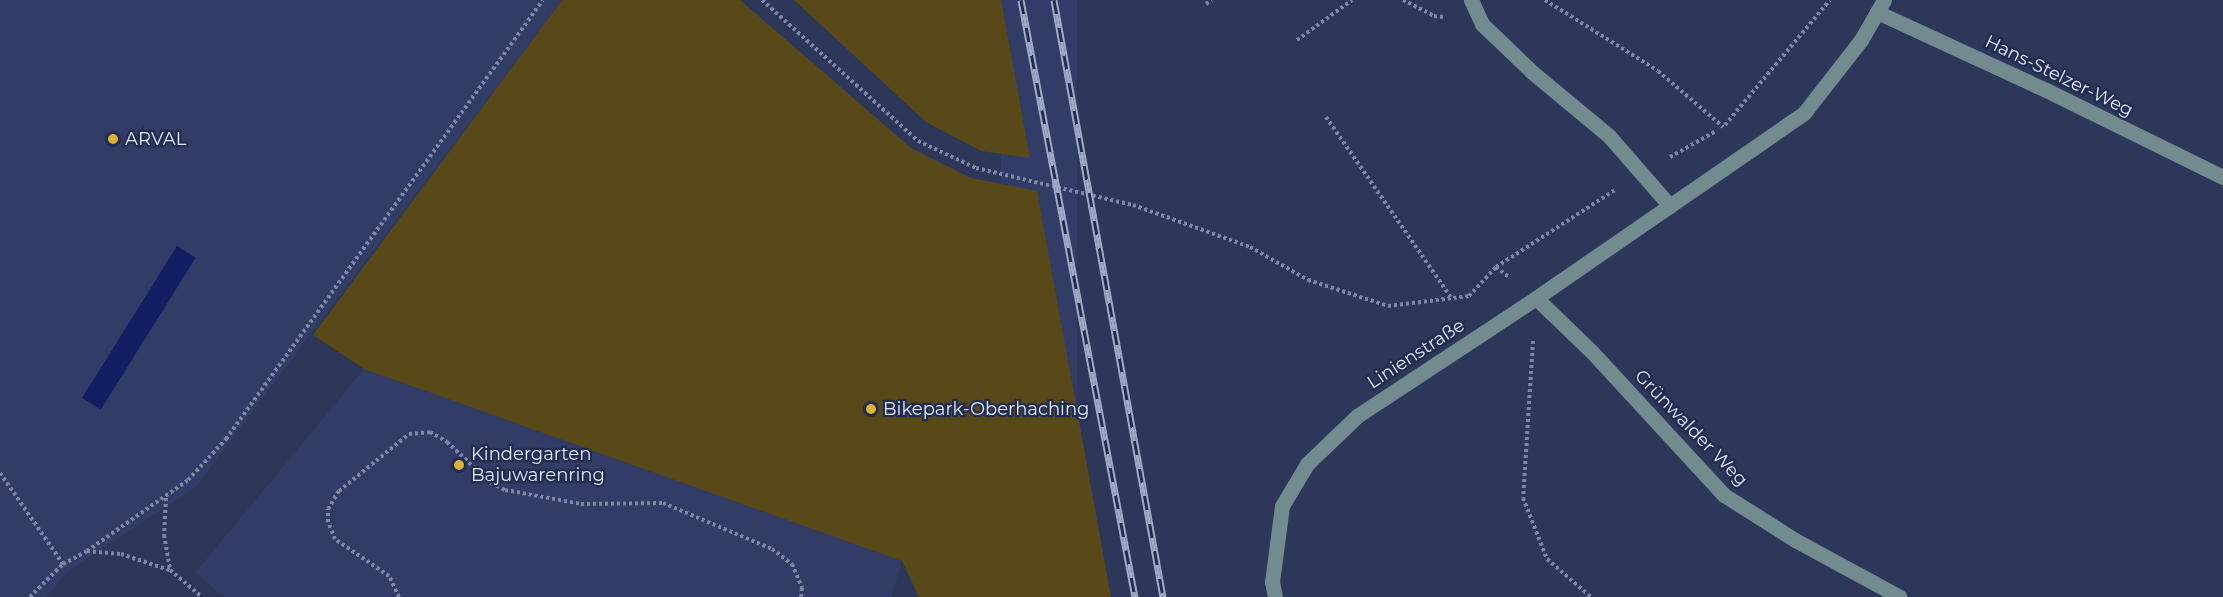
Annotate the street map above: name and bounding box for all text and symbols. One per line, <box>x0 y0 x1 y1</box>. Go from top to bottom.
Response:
street label: Hans-Stelzer-Weg <box>1981 31 2137 121</box>
place label: ARVAL <box>125 128 186 150</box>
marker: ARVAL <box>106 132 120 146</box>
street label: Linienstraße <box>1363 315 1469 393</box>
street label: Grünwalder Weg <box>1630 365 1752 491</box>
place label: Bikepark-Oberhaching <box>883 398 1089 420</box>
marker: Bikepark-Oberhaching <box>864 402 878 416</box>
place label: Kindergarten Bajuwarenring <box>471 444 605 486</box>
marker: Kindergarten Bajuwarenring <box>452 458 466 472</box>

